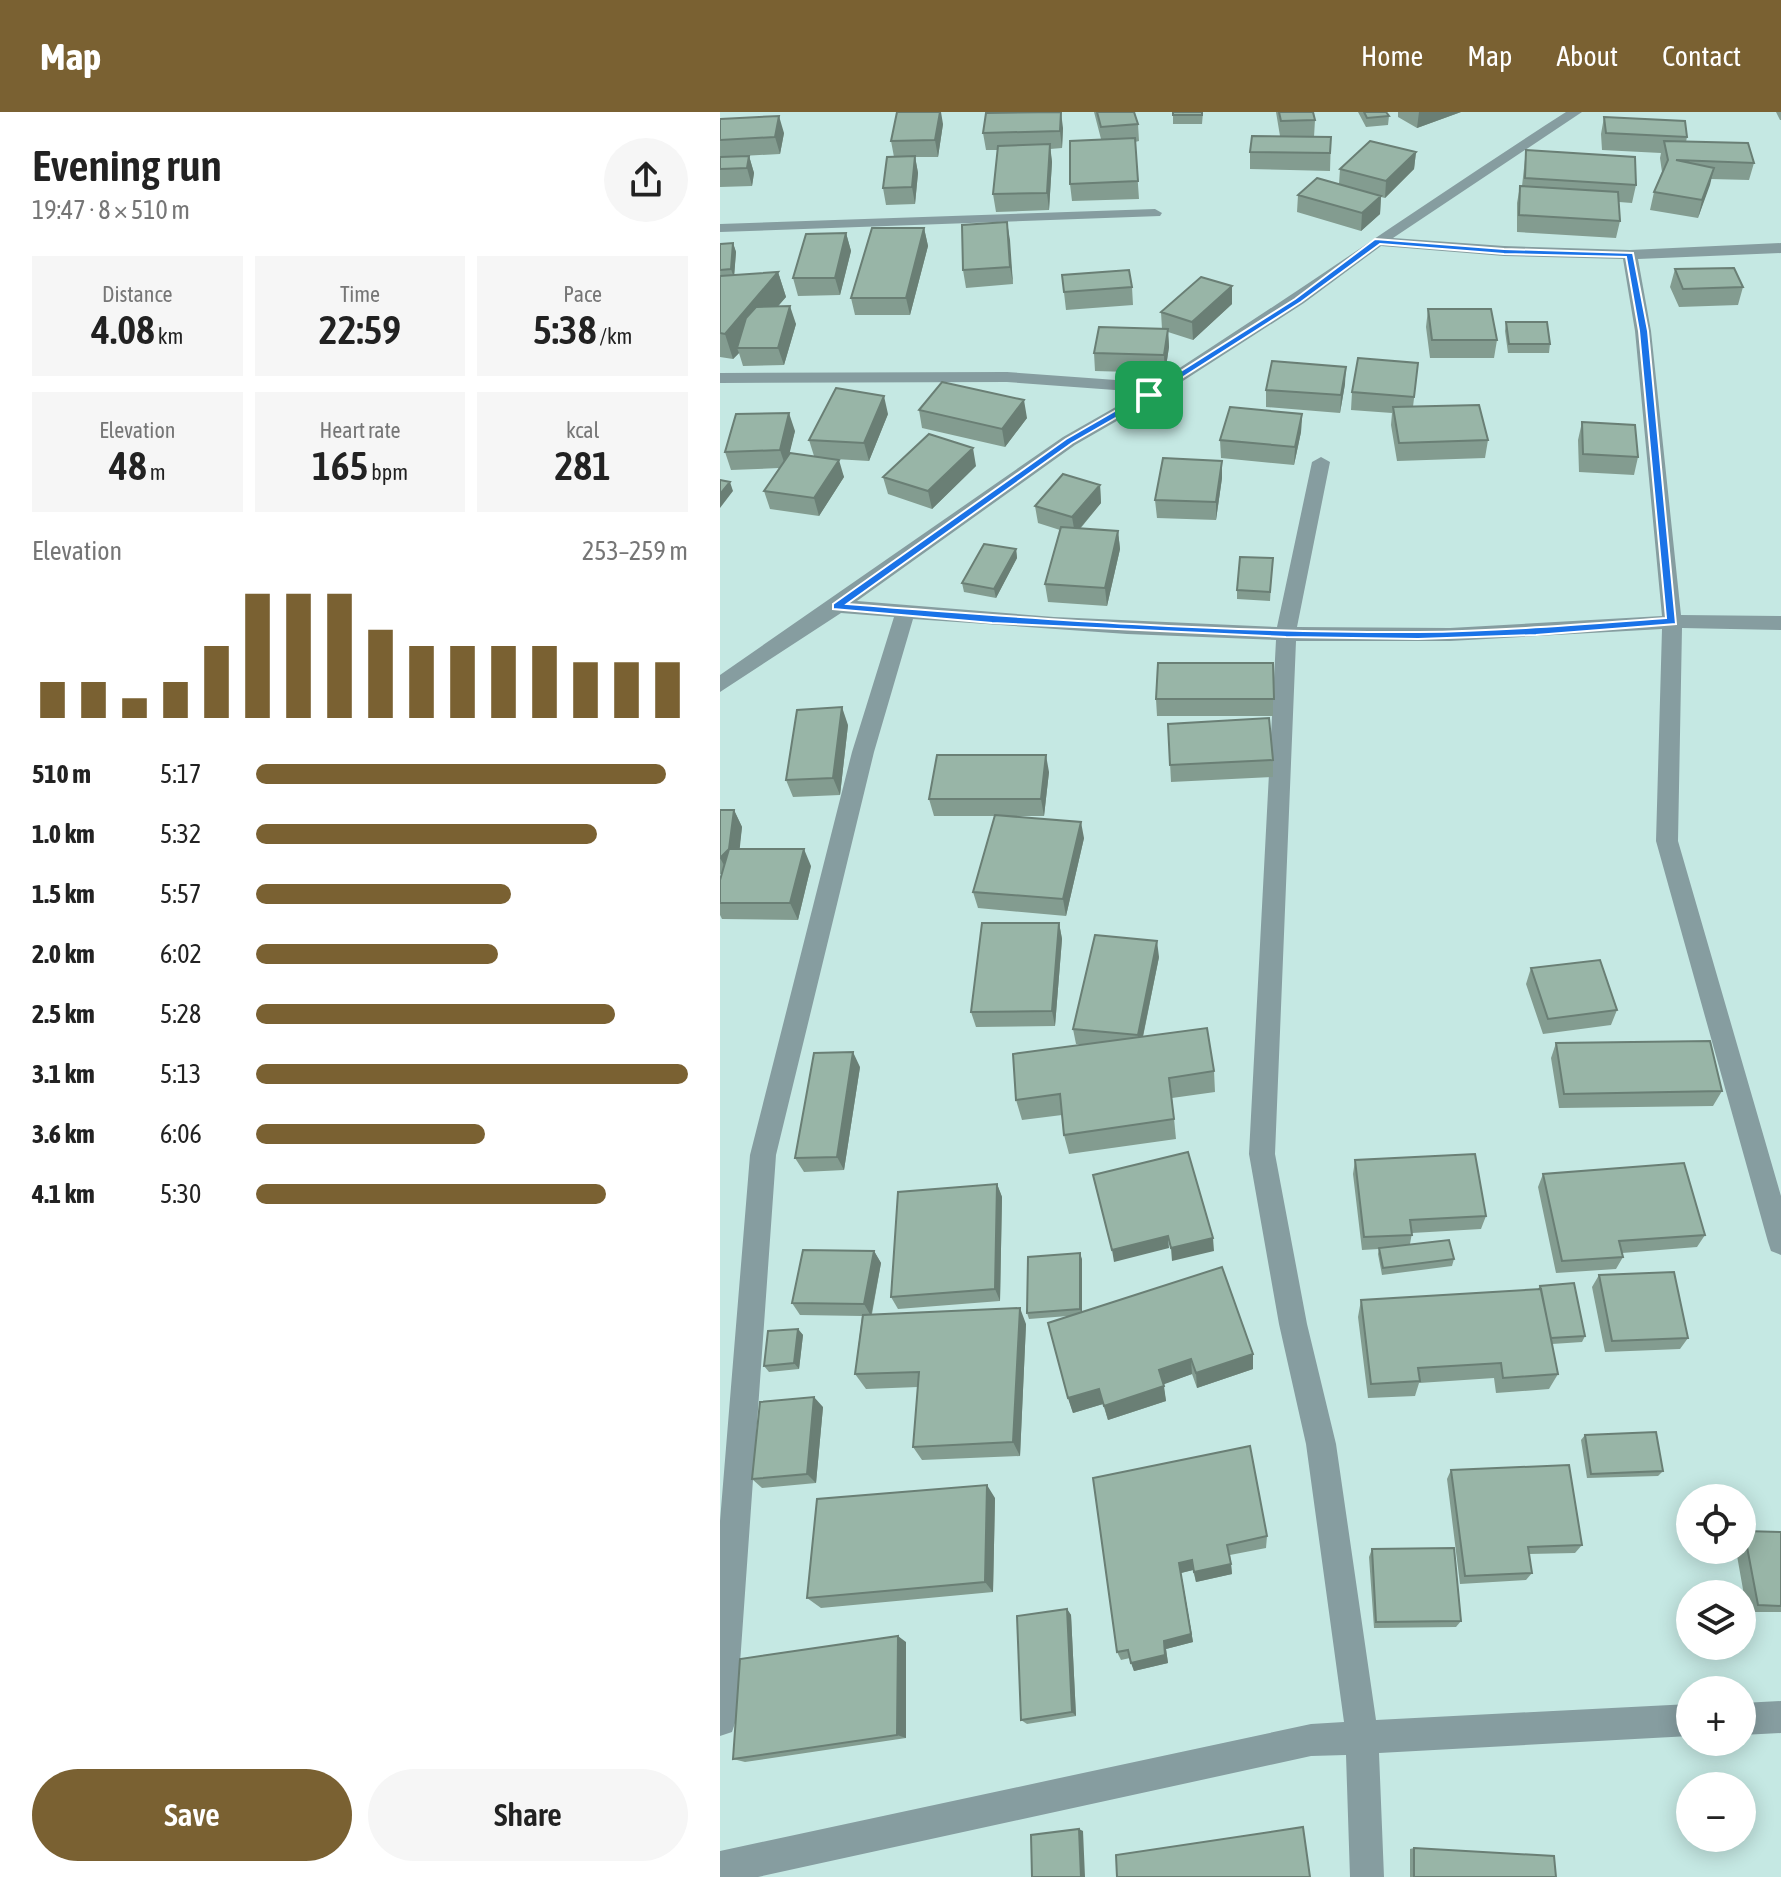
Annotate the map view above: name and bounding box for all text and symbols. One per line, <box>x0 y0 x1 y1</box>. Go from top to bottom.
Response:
text: Map <box>40 35 101 78</box>
text: Home <box>1361 40 1423 72</box>
text: Map <box>1467 40 1512 72</box>
text: About <box>1556 40 1618 72</box>
text: Contact <box>1662 40 1741 72</box>
button: share <box>604 138 688 222</box>
text: Evening run <box>32 140 222 190</box>
text: 19:47 · 8 × 510 m <box>32 195 190 225</box>
text: Distance <box>102 281 173 307</box>
text: Time <box>340 281 380 307</box>
text: Pace <box>563 281 602 307</box>
text: 4.08 <box>91 307 155 352</box>
text: 22:59 <box>319 307 401 352</box>
text: 5:38 <box>533 307 596 352</box>
text: km <box>155 323 183 349</box>
text: /km <box>596 323 632 349</box>
pin <box>1115 361 1183 429</box>
icon: arrive <box>1127 373 1171 417</box>
text: Elevation <box>99 417 175 443</box>
text: Heart rate <box>319 417 401 443</box>
text: kcal <box>566 417 599 443</box>
text: 48 <box>109 443 147 488</box>
text: 165 <box>312 443 368 488</box>
text: 281 <box>554 443 611 488</box>
text: m <box>147 459 166 485</box>
text: bpm <box>368 459 408 485</box>
text: Elevation <box>32 536 122 566</box>
text: 253–259 m <box>582 536 688 566</box>
text: 510 m <box>32 759 91 789</box>
text: 5:17 <box>160 759 201 789</box>
text: 1.0 km <box>32 819 95 849</box>
text: 5:32 <box>160 819 201 849</box>
text: 1.5 km <box>32 879 95 909</box>
text: 5:57 <box>160 879 201 909</box>
text: 2.0 km <box>32 939 95 969</box>
text: 6:02 <box>160 939 202 969</box>
text: 2.5 km <box>32 999 95 1029</box>
text: 5:28 <box>160 999 201 1029</box>
text: 3.1 km <box>32 1059 95 1089</box>
text: 5:13 <box>160 1059 201 1089</box>
text: 3.6 km <box>32 1119 95 1149</box>
text: 6:06 <box>160 1119 202 1149</box>
text: 4.1 km <box>32 1179 95 1209</box>
text: 5:30 <box>160 1179 201 1209</box>
map controls <box>1676 1484 1756 1852</box>
button: locate <box>1676 1484 1756 1564</box>
button: layers <box>1676 1580 1756 1660</box>
button: + <box>1676 1676 1756 1756</box>
button: Save <box>32 1769 352 1861</box>
button: Share <box>368 1769 688 1861</box>
button: − <box>1676 1772 1756 1852</box>

